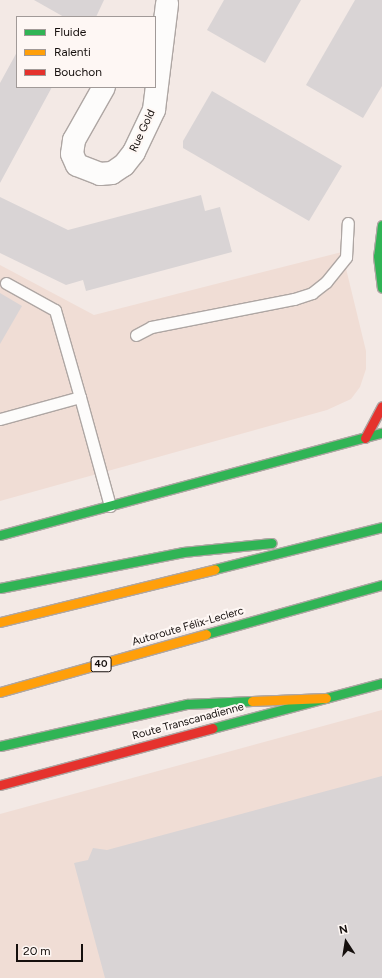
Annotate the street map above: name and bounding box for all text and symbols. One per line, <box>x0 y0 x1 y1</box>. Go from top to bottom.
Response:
legend <box>16 16 156 88</box>
text: Fluide <box>54 25 86 39</box>
text: Ralenti <box>54 45 91 59</box>
text: Bouchon <box>54 65 102 79</box>
street label: Rue Gold <box>127 108 159 154</box>
street label: Autoroute Félix-Leclerc <box>131 605 245 649</box>
road number: 40 <box>90 656 112 672</box>
street label: Route Transcanadienne <box>131 701 245 743</box>
north arrow <box>326 922 366 962</box>
text: N <box>338 923 349 937</box>
scale bar <box>18 936 85 962</box>
text: 20 m <box>23 944 51 958</box>

